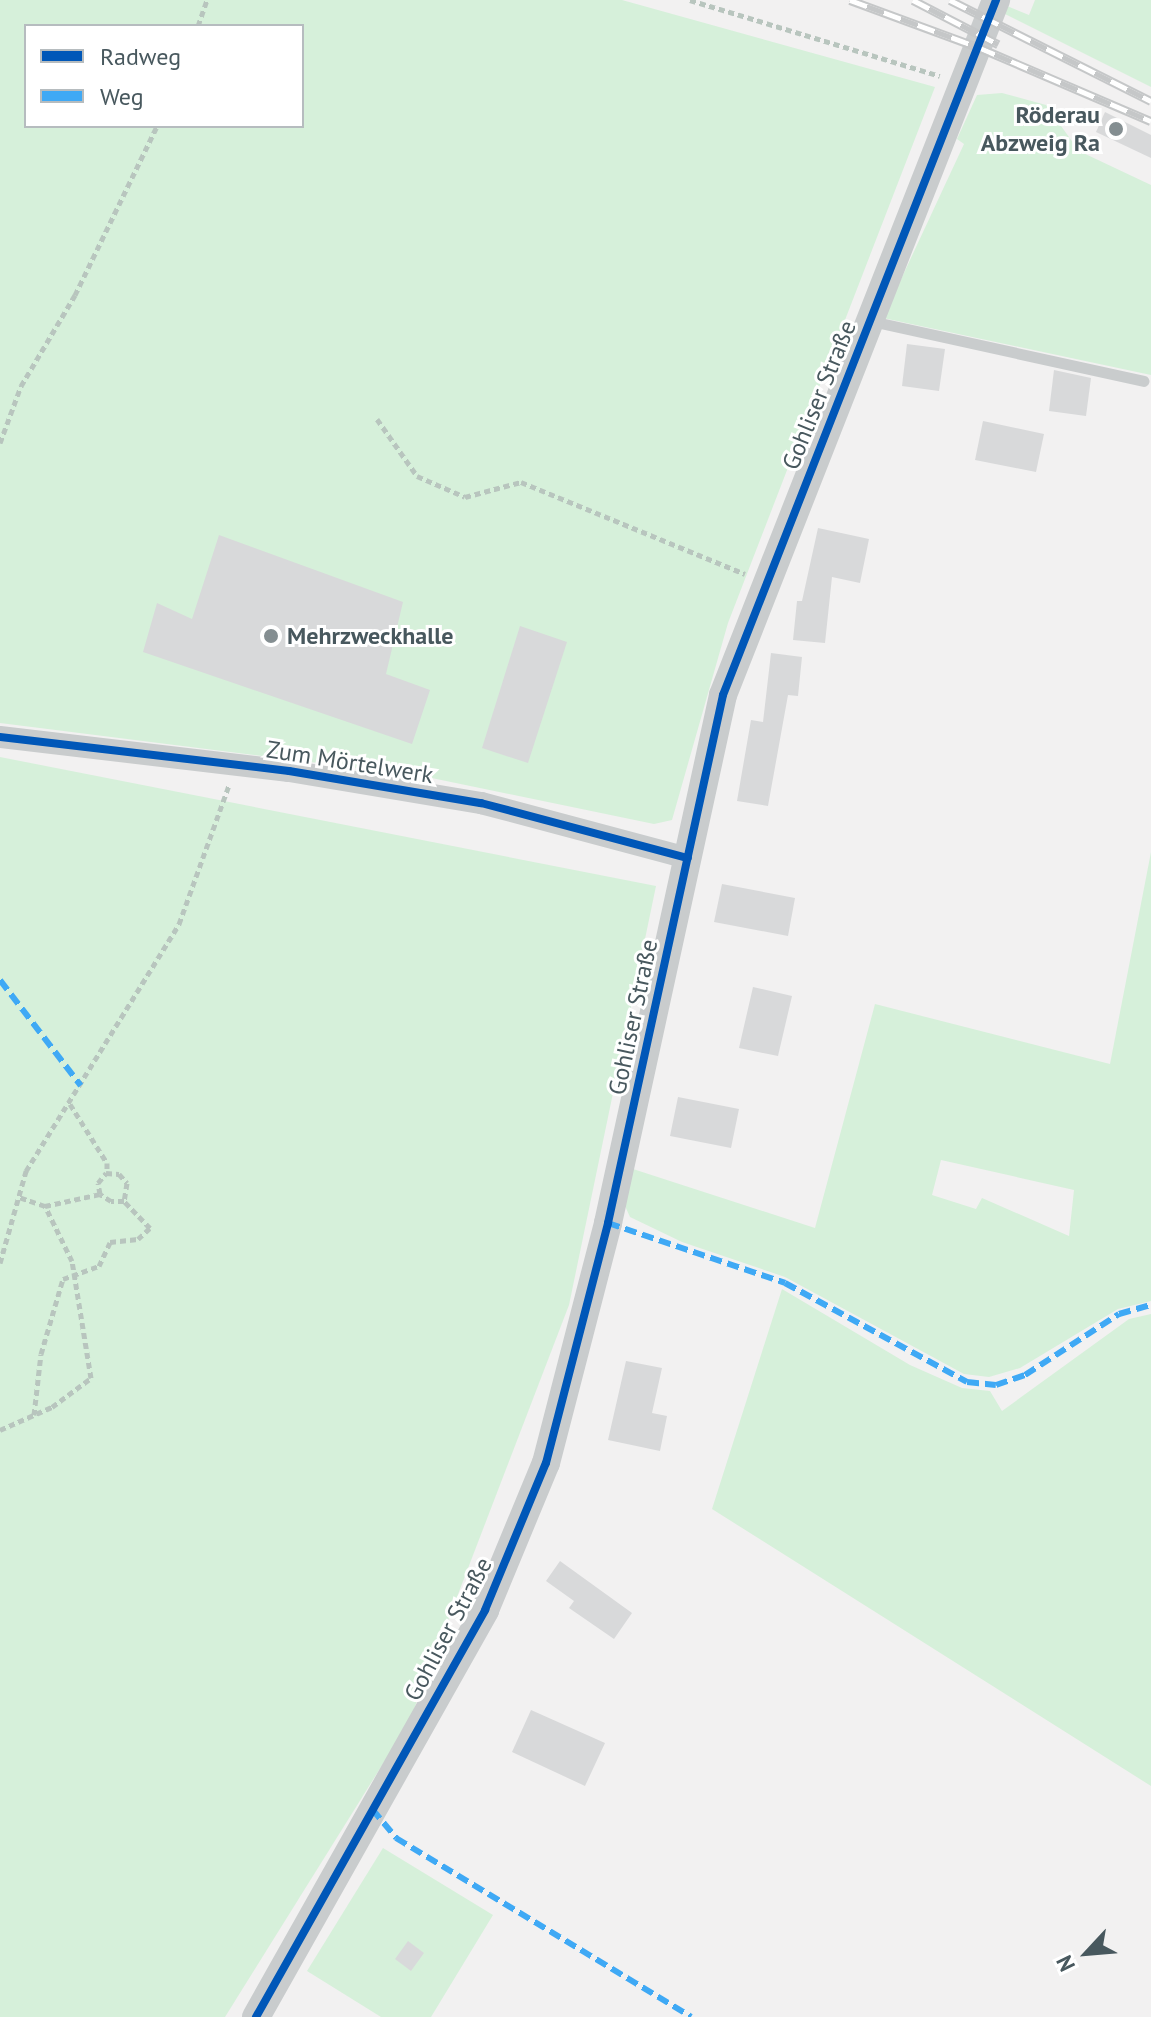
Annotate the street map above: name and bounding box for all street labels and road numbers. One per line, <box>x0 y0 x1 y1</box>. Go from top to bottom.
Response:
street label: Gohliser Straße <box>776 316 862 474</box>
street label: Zum Mörtelwerk <box>265 735 435 789</box>
street label: Gohliser Straße <box>602 937 664 1097</box>
street label: Gohliser Straße <box>398 1552 498 1706</box>

